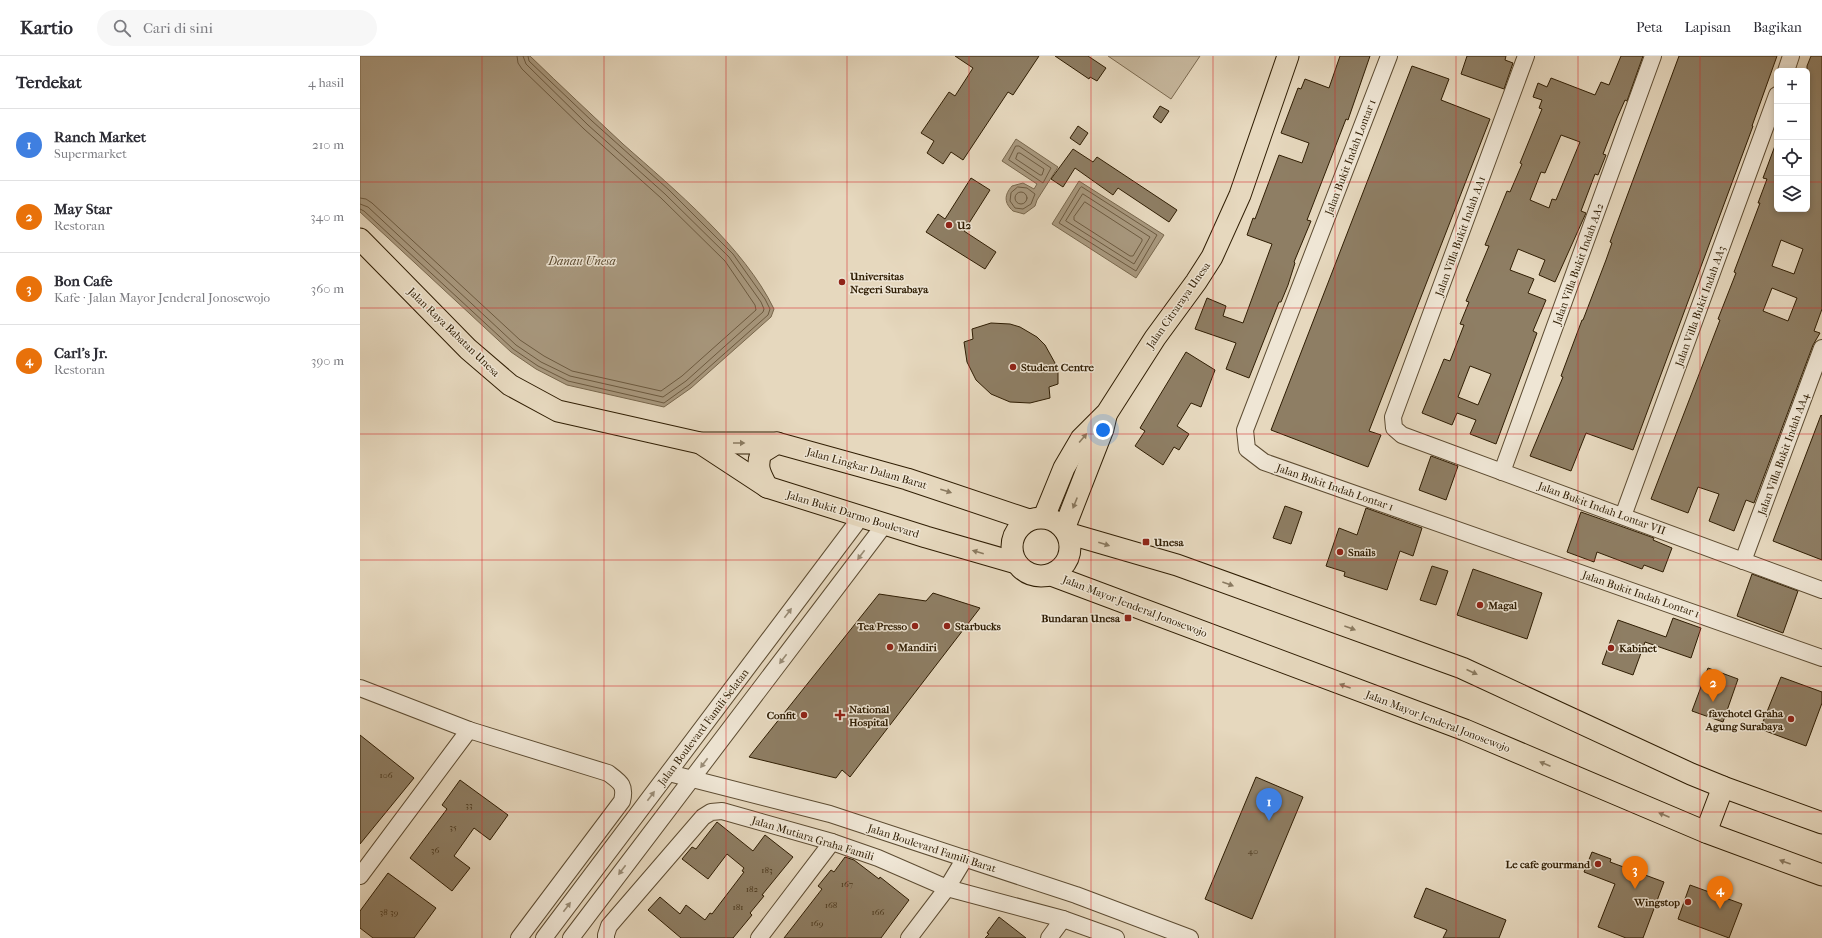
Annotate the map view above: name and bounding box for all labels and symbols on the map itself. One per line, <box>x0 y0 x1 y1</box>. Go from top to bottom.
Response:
street label: Jalan Bukit Indah Lontar 1 <box>1322 97 1379 218</box>
street label: Jalan Villa Bukit Indah AA1 <box>1432 174 1488 299</box>
street label: Jalan Villa Bukit Indah AA2 <box>1550 201 1607 328</box>
place label: U2 <box>956 219 972 232</box>
marker: U2 <box>944 220 954 230</box>
street label: Jalan Villa Bukit Indah AA3 <box>1672 244 1728 369</box>
water label: Danau Unesa <box>547 254 616 268</box>
street label: Jalan Citraraya Unesa <box>1143 259 1214 352</box>
place label: Universitas Negeri Surabaya <box>849 270 929 296</box>
marker: Universitas Negeri Surabaya <box>837 277 847 287</box>
street label: Jalan Raya Babatan Unesa <box>404 284 503 380</box>
place label: Student Centre <box>1021 361 1095 374</box>
marker: Student Centre <box>1008 362 1018 372</box>
street label: Jalan Villa Bukit Indah AA4 <box>1755 391 1812 518</box>
your location <box>1093 420 1113 440</box>
one-way arrow <box>1078 433 1087 444</box>
one-way arrow <box>733 440 746 446</box>
street label: Jalan Lingkar Dalam Barat <box>804 445 929 492</box>
street label: Jalan Bukit Indah Lontar 1 <box>1274 461 1395 514</box>
street label: Jalan Bukit Indah Lontar VII <box>1535 479 1668 538</box>
street label: Jalan Bukit Darmo Boulevard <box>784 488 922 541</box>
one-way arrow <box>940 488 952 494</box>
one-way arrow <box>1072 497 1078 508</box>
place label: Unesa <box>1153 536 1184 549</box>
marker: Unesa <box>1141 537 1151 547</box>
one-way arrow <box>1098 541 1110 547</box>
place label: Snails <box>1348 546 1375 559</box>
marker: Snails <box>1335 547 1345 557</box>
one-way arrow <box>972 549 984 555</box>
one-way arrow <box>857 550 866 561</box>
street label: Jalan Bukit Indah Lontar 1 <box>1580 568 1701 621</box>
street label: Jalan Mayor Jenderal Jonosewojo <box>1060 572 1209 640</box>
one-way arrow <box>1222 581 1234 587</box>
place label: Magal <box>1487 599 1518 612</box>
marker: Magal <box>1475 600 1485 610</box>
one-way arrow <box>784 608 793 619</box>
place label: Bundaran Unesa <box>1041 612 1121 625</box>
marker: Bundaran Unesa <box>1123 613 1133 623</box>
place label: Tea Presso <box>856 620 907 633</box>
place label: Starbucks <box>955 620 1001 633</box>
marker: Tea Presso <box>910 621 920 631</box>
marker: Starbucks <box>942 621 952 631</box>
one-way arrow <box>1345 625 1357 631</box>
place label: Mandiri <box>897 641 937 654</box>
marker: Mandiri <box>885 642 895 652</box>
place label: Kabinet <box>1619 642 1658 655</box>
marker: Kabinet <box>1606 643 1616 653</box>
one-way arrow <box>779 654 787 665</box>
street label: Jalan Boulevard Famili Selatan <box>655 666 752 789</box>
one-way arrow <box>1467 669 1478 675</box>
pin: 2 <box>1700 669 1726 702</box>
one-way arrow <box>1339 682 1351 688</box>
street label: Jalan Mayor Jenderal Jonosewojo <box>1363 687 1512 755</box>
place label: National Hospital <box>849 703 890 729</box>
place label: favehotel Graha Agung Surabaya <box>1705 707 1784 733</box>
place label: Confit <box>767 709 797 722</box>
marker: National Hospital <box>834 709 846 721</box>
marker: Confit <box>799 710 809 720</box>
marker: favehotel Graha Agung Surabaya <box>1786 714 1796 724</box>
one-way arrow <box>700 757 709 768</box>
one-way arrow <box>1539 761 1550 767</box>
house number: 106 <box>380 770 393 780</box>
pin: 1 <box>1256 788 1282 821</box>
one-way arrow <box>647 790 656 801</box>
house number: 33 <box>465 800 473 810</box>
one-way arrow <box>1658 811 1670 817</box>
street label: Jalan Mutiara Graha Famili <box>749 813 876 864</box>
street label: Jalan Boulevard Famili Barat <box>865 821 998 875</box>
house number: 35 <box>449 822 457 832</box>
house number: 36 <box>431 845 439 855</box>
house number: 40 <box>1248 846 1258 856</box>
pin: 3 <box>1622 856 1648 889</box>
place label: Le cafe gourmand <box>1506 858 1591 871</box>
one-way arrow <box>1779 858 1791 864</box>
marker: Le cafe gourmand <box>1593 859 1603 869</box>
one-way arrow <box>618 864 627 875</box>
house number: 183 <box>761 865 773 875</box>
pin: 4 <box>1707 876 1733 909</box>
house number: 167 <box>841 879 854 889</box>
house number: 182 <box>746 884 759 894</box>
place label: Wingstop <box>1633 896 1680 909</box>
marker: Wingstop <box>1683 897 1693 907</box>
house number: 168 <box>825 900 838 910</box>
one-way arrow <box>563 901 571 912</box>
house number: 181 <box>733 902 743 912</box>
house number: 38-39 <box>380 907 399 917</box>
house number: 166 <box>872 907 885 917</box>
house number: 169 <box>811 918 824 928</box>

